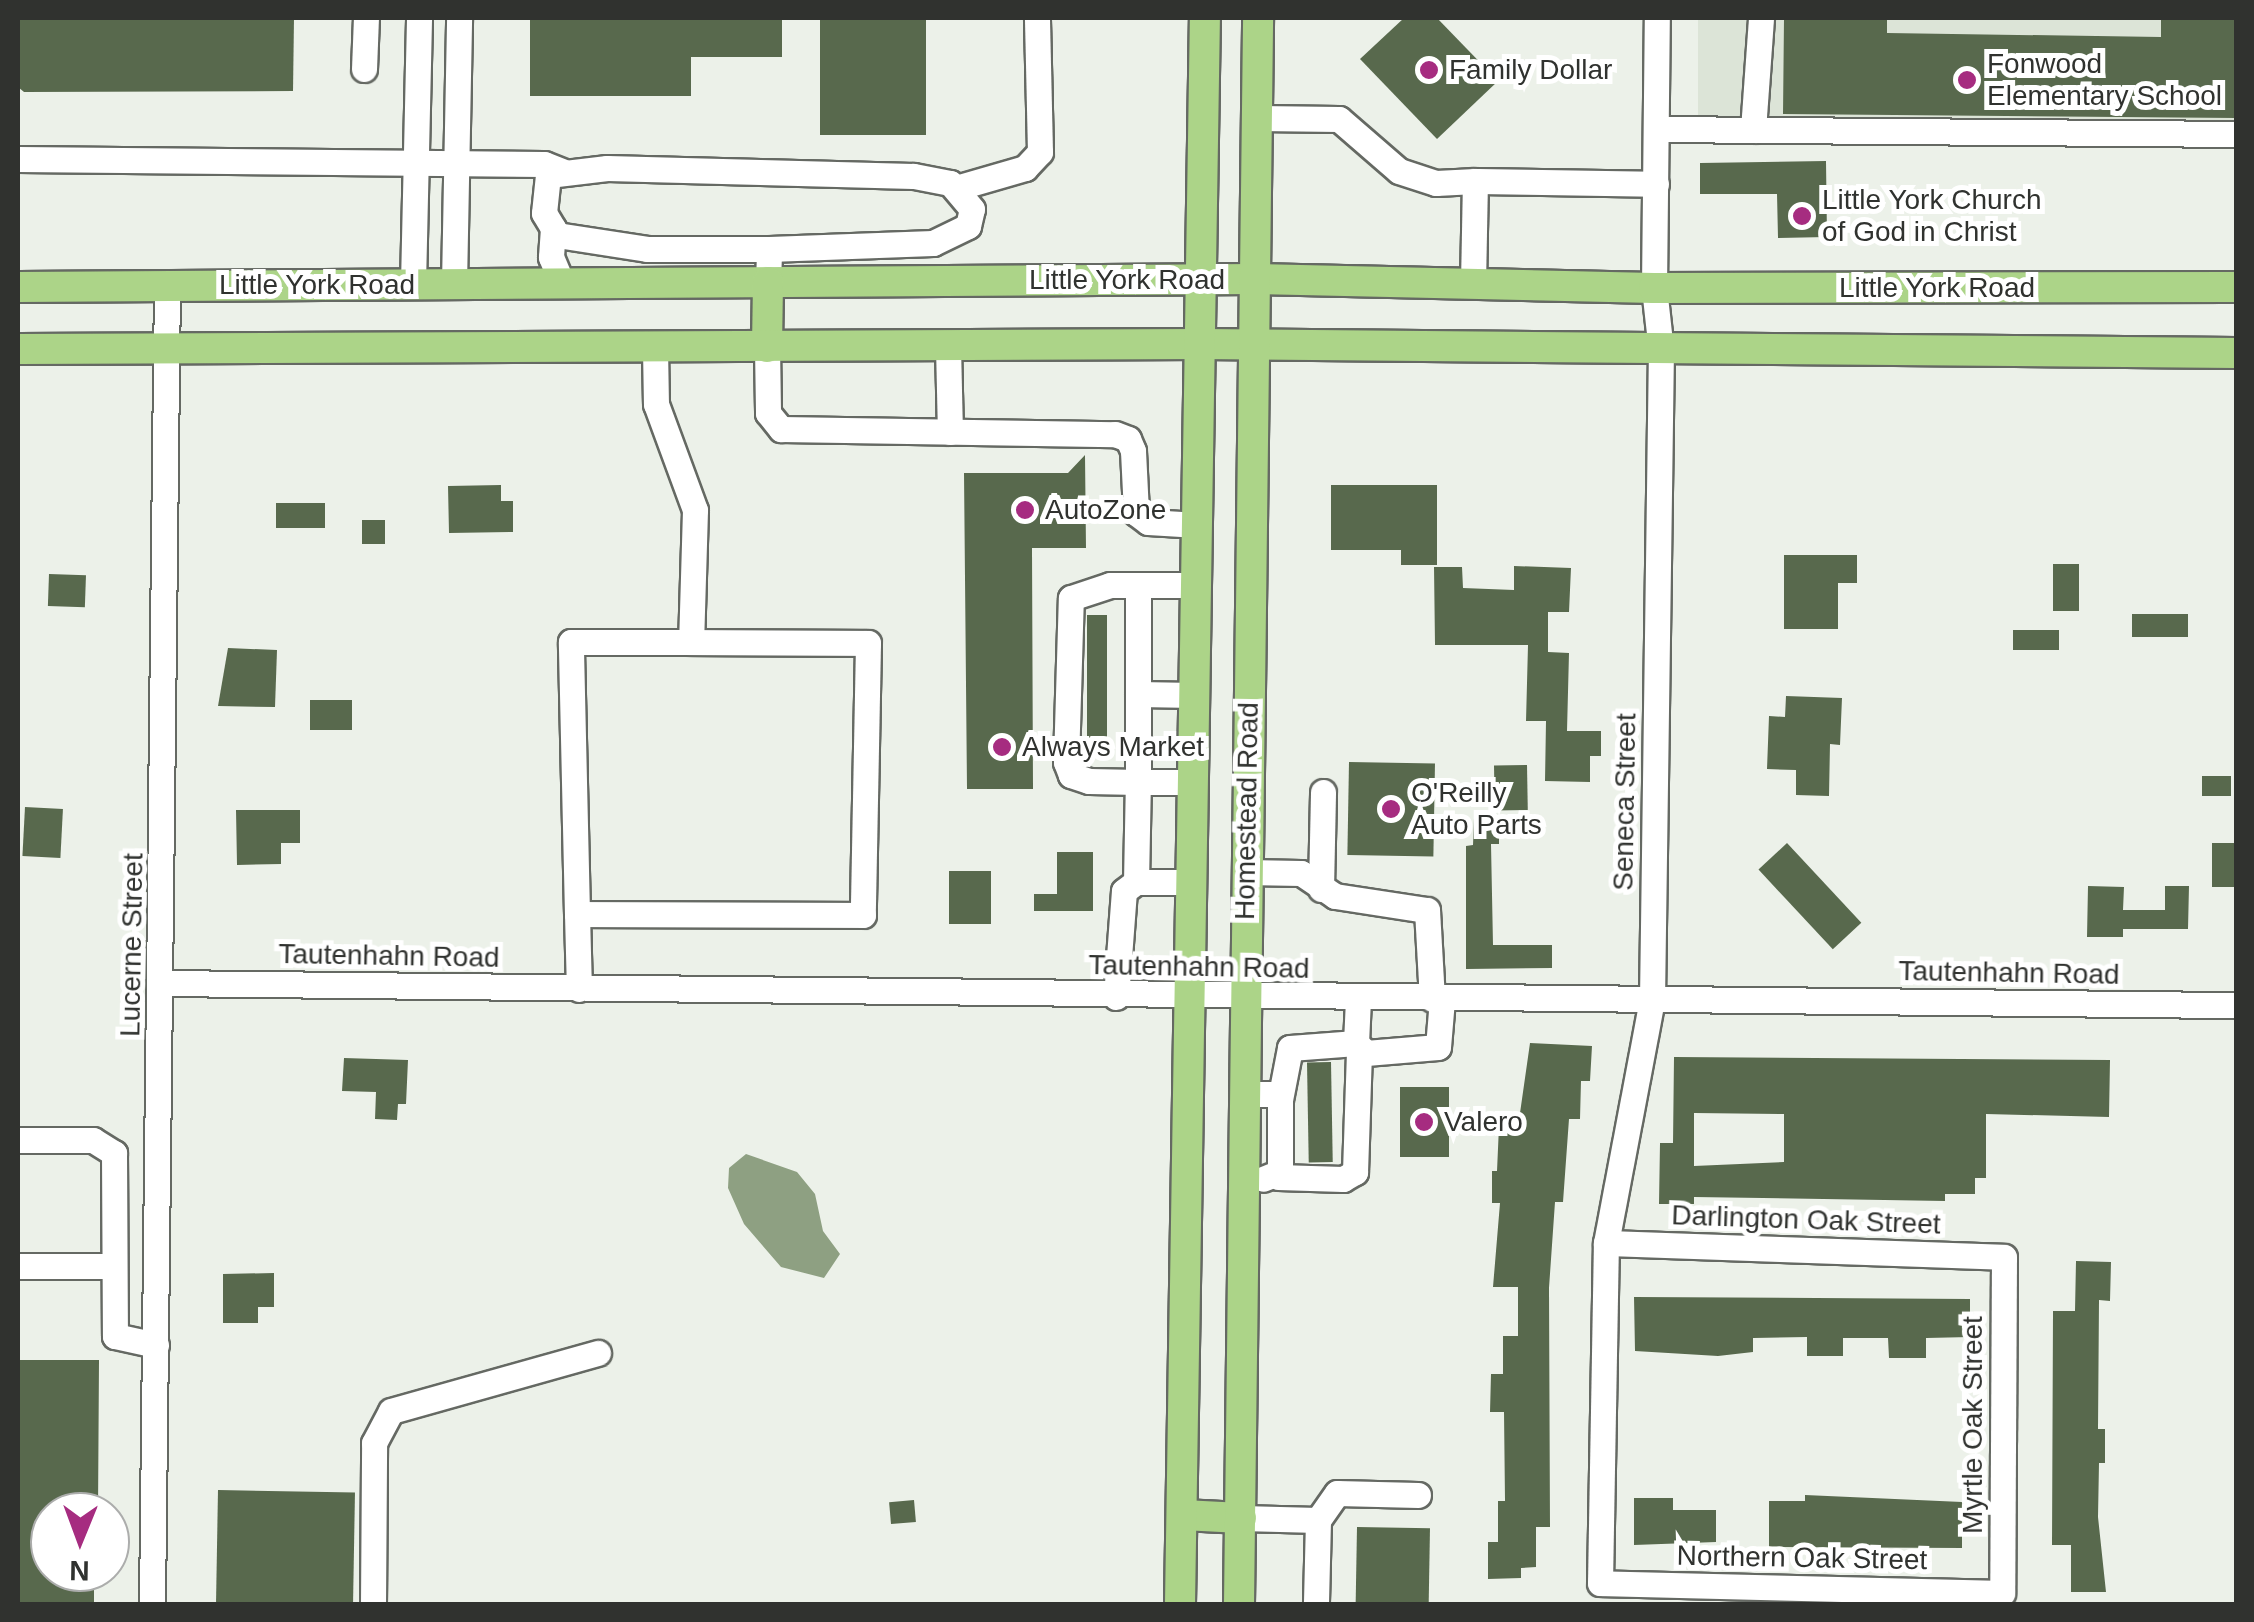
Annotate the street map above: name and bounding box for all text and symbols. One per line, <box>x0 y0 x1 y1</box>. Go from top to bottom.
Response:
place label: Fonwood Elementary School <box>1987 47 2222 113</box>
place label: Family Dollar <box>1449 53 1612 87</box>
marker: Family Dollar <box>1418 59 1440 81</box>
marker: Fonwood Elementary School <box>1956 69 1978 91</box>
place label: Little York Church of God in Christ <box>1822 183 2042 249</box>
marker: Little York Church of God in Christ <box>1791 205 1813 227</box>
street label: Little York Road <box>1029 263 1225 297</box>
street label: Little York Road <box>219 268 415 302</box>
street label: Little York Road <box>1839 271 2035 305</box>
place label: AutoZone <box>1045 493 1166 527</box>
marker: AutoZone <box>1014 499 1036 521</box>
street label: Homestead Road <box>1228 702 1266 920</box>
street label: Seneca Street <box>1607 713 1643 891</box>
place label: Always Market <box>1022 730 1204 764</box>
marker: Always Market <box>991 736 1013 758</box>
place label: O'Reilly Auto Parts <box>1411 776 1542 842</box>
marker: O'Reilly Auto Parts <box>1380 798 1402 820</box>
street label: Lucerne Street <box>114 853 150 1037</box>
street label: Tautenhahn Road <box>278 937 500 975</box>
street label: Tautenhahn Road <box>1088 948 1310 986</box>
street label: Tautenhahn Road <box>1898 954 2120 992</box>
place label: Valero <box>1444 1105 1523 1139</box>
marker: Valero <box>1413 1111 1435 1133</box>
street label: Darlington Oak Street <box>1671 1199 1941 1241</box>
street label: Myrtle Oak Street <box>1956 1316 1990 1534</box>
north arrow <box>30 1492 130 1592</box>
street label: Northern Oak Street <box>1676 1539 1928 1577</box>
text: N <box>69 1555 90 1586</box>

